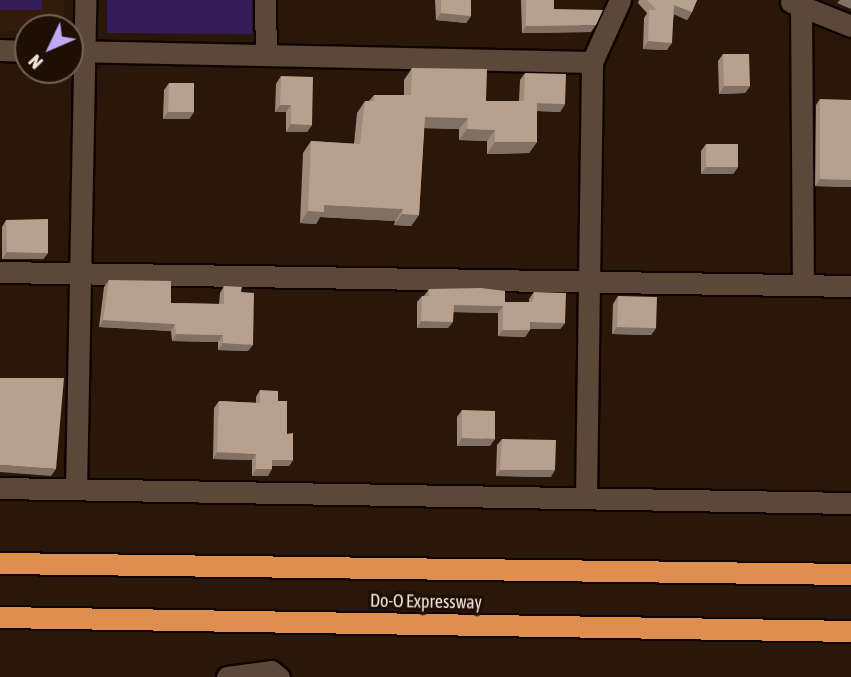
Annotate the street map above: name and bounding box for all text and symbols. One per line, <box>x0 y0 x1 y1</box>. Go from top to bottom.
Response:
north arrow <box>14 14 84 84</box>
text: N <box>24 51 47 74</box>
street label: Do-O Expressway <box>370 590 482 614</box>

